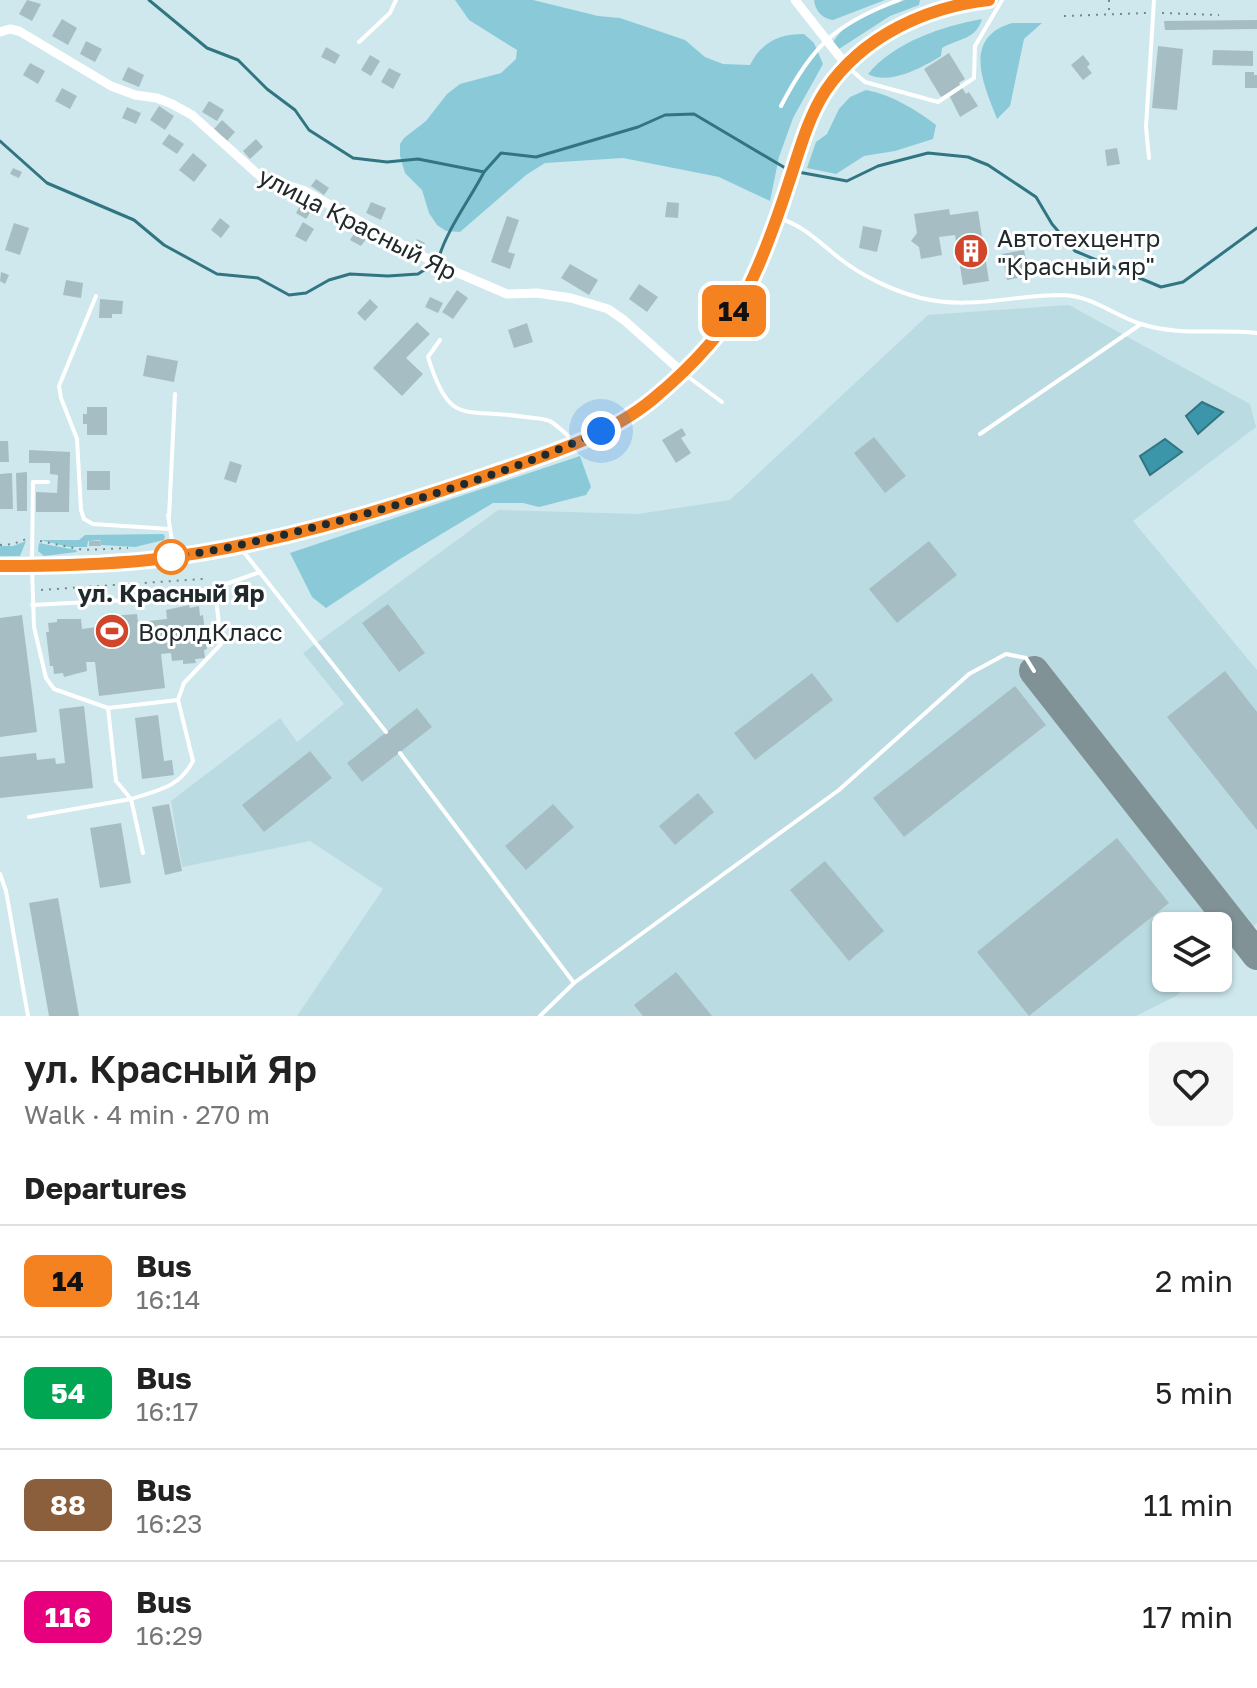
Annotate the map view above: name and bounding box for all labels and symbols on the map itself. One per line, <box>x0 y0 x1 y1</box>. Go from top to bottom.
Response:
street label: улица Красный Яр <box>254 160 462 286</box>
place label: Автотехцентр "Красный яр" <box>997 223 1160 280</box>
building icon: Автотехцентр "Красный яр" <box>952 232 990 270</box>
line badge: 14 <box>698 285 770 337</box>
your location <box>581 411 621 451</box>
marker: ул. Красный Яр <box>154 540 188 574</box>
place label: ул. Красный Яр <box>77 578 265 607</box>
sports icon: ВорлдКласс <box>93 612 131 650</box>
place label: ВорлдКласс <box>138 617 283 646</box>

